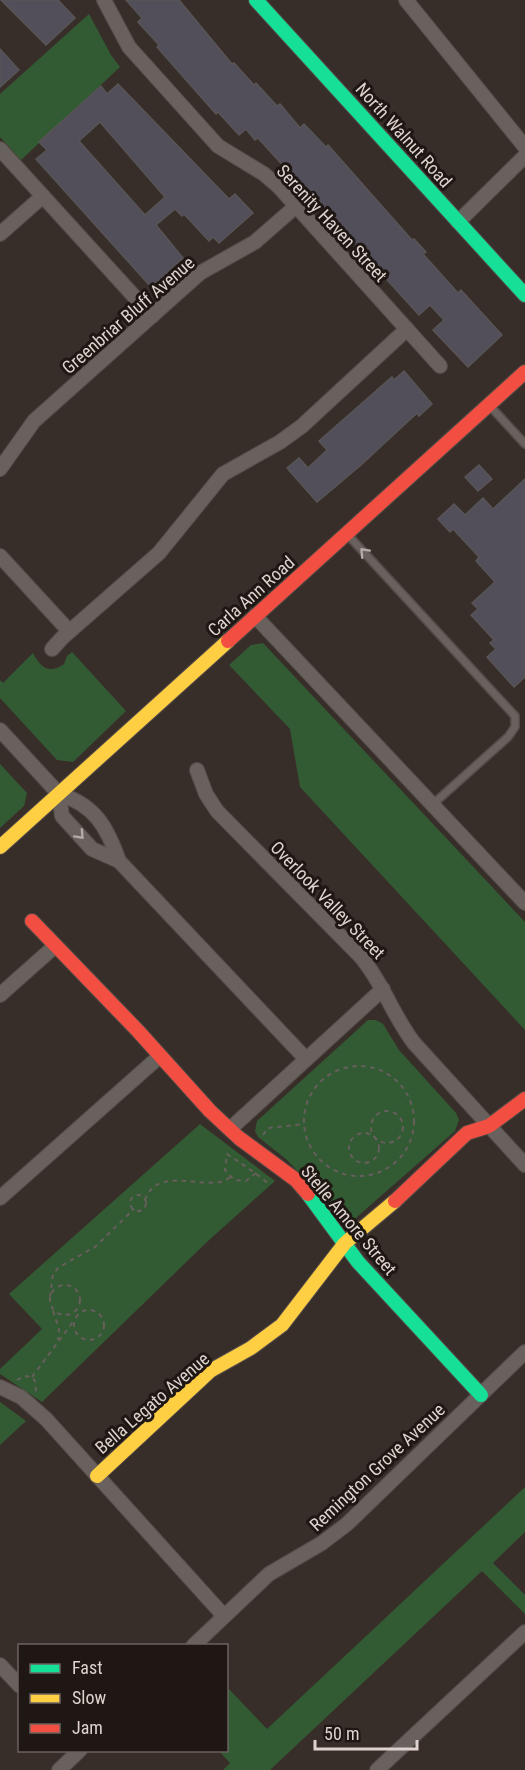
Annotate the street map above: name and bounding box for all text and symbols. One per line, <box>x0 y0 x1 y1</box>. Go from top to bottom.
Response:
street label: North Walnut Road <box>352 78 456 192</box>
street label: Serenity Haven Street <box>272 160 392 286</box>
street label: Greenbriar Bluff Avenue <box>58 252 198 378</box>
one-way arrow <box>360 548 371 559</box>
street label: Carla Ann Road <box>203 552 299 640</box>
one-way arrow <box>72 828 83 839</box>
street label: Overlook Valley Street <box>266 837 390 963</box>
street label: Stelle Amore Street <box>297 1161 401 1279</box>
street label: Bella Legato Avenue <box>91 1348 213 1458</box>
street label: Remington Grove Avenue <box>305 1399 449 1535</box>
legend <box>18 1644 228 1752</box>
text: Fast <box>72 1657 103 1678</box>
text: Slow <box>72 1687 107 1708</box>
scale bar <box>315 1713 417 1751</box>
text: Jam <box>72 1717 103 1738</box>
text: 50 m <box>324 1723 359 1744</box>

